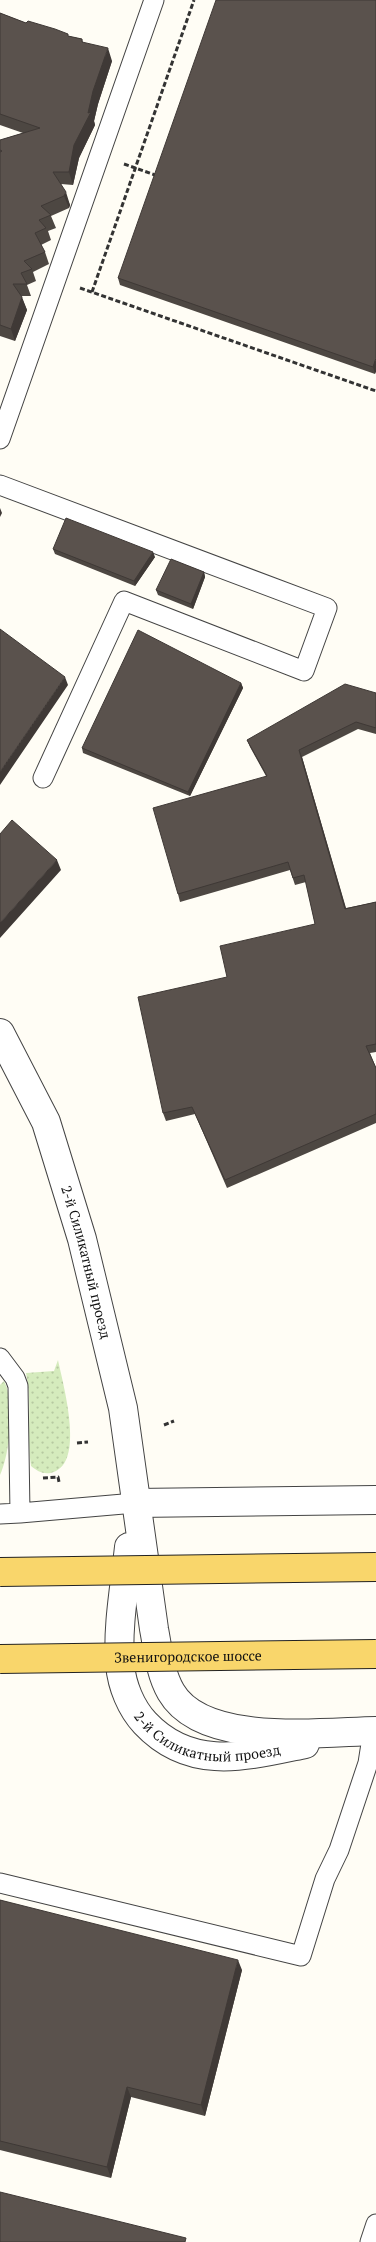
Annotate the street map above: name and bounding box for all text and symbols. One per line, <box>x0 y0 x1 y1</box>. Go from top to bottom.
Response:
street label: 2-й Силикатный проезд <box>57 1183 116 1341</box>
street label: Звенигородское шоссе <box>114 1646 262 1666</box>
street label: 2-й Силикатный проезд <box>130 1707 282 1765</box>

